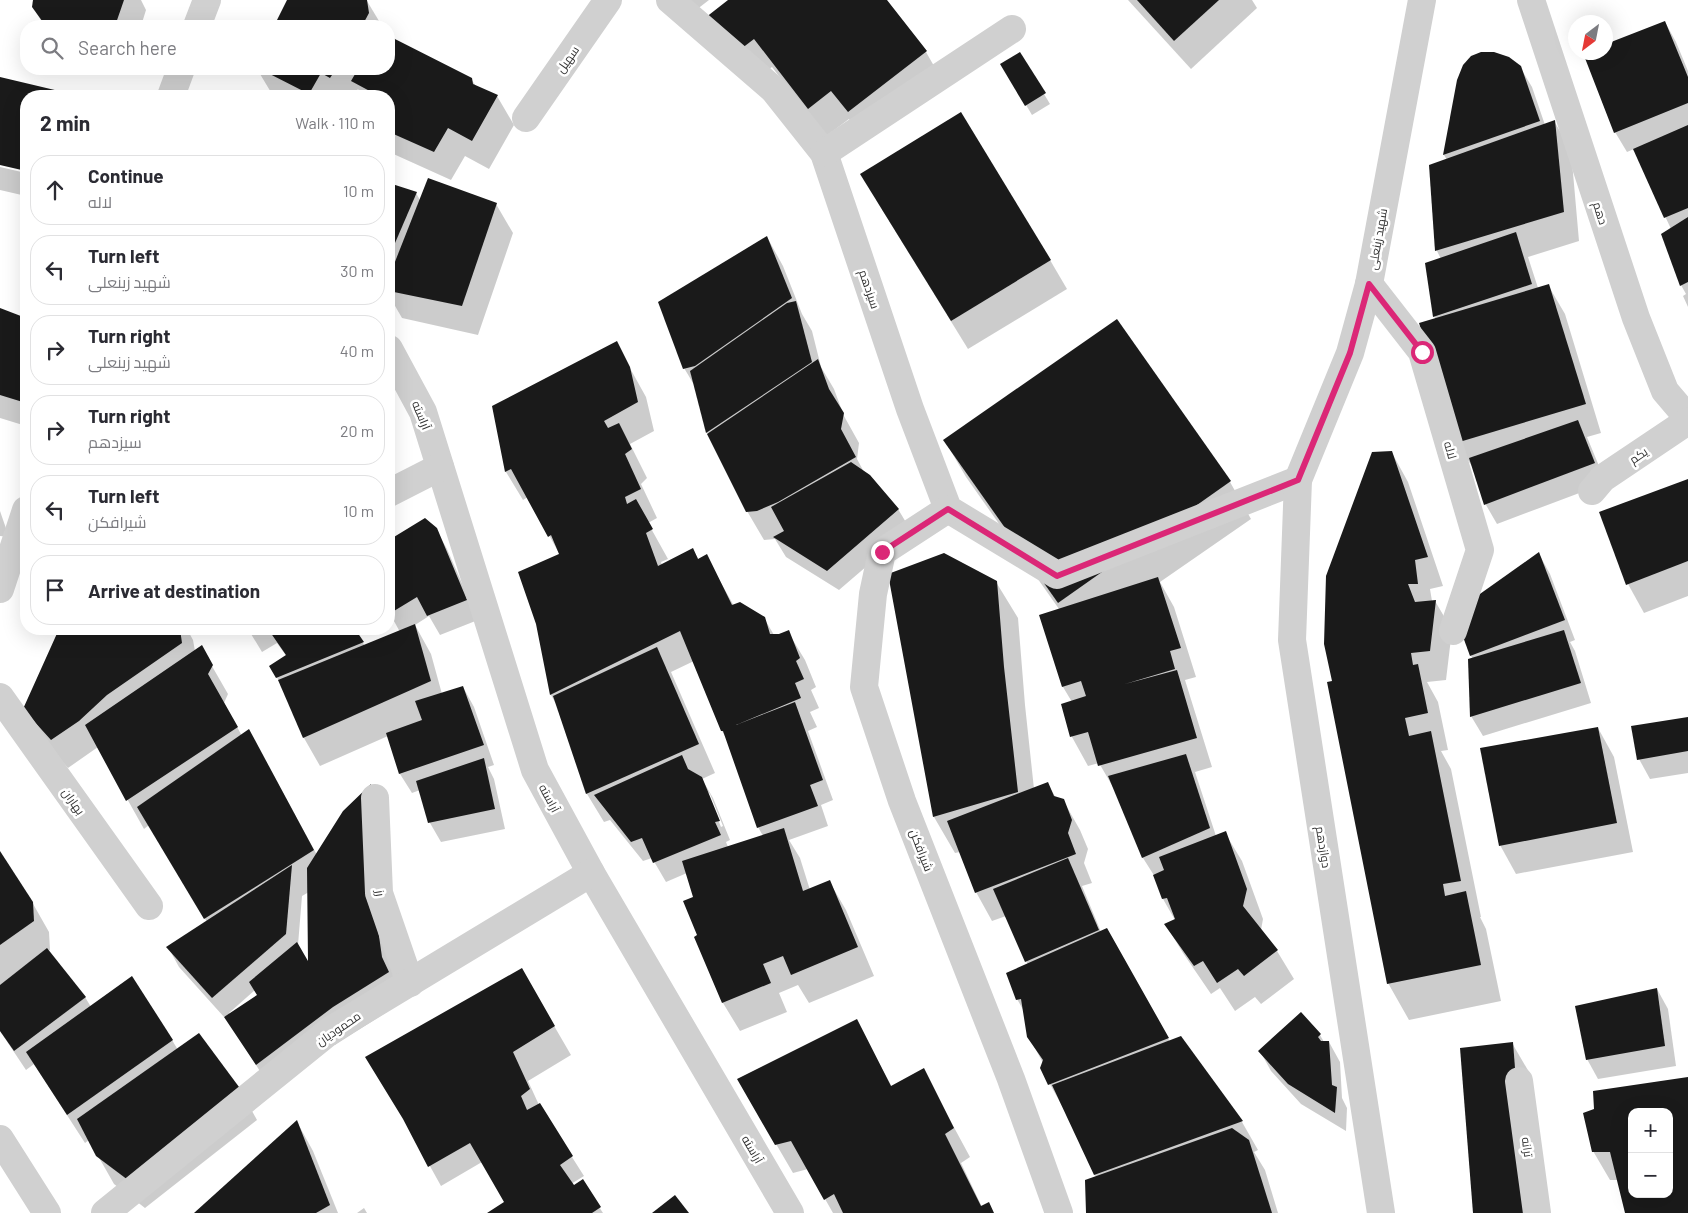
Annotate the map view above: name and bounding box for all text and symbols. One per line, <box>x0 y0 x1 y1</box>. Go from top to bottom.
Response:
north arrow <box>1568 15 1613 60</box>
search box <box>20 20 395 75</box>
icon: search <box>38 34 66 62</box>
text: Search here <box>78 36 177 59</box>
street label: سهیل <box>553 43 582 76</box>
text: 2 min <box>40 110 90 135</box>
text: Walk · 110 m <box>295 113 375 132</box>
text: Continue <box>88 164 164 187</box>
icon: ahead <box>41 176 69 204</box>
text: 10 m <box>343 181 374 200</box>
text: لاله <box>88 192 112 211</box>
street label: دهم <box>1589 200 1611 227</box>
street label: شهید زینعلی <box>1365 207 1390 271</box>
text: Turn left <box>88 244 159 267</box>
icon: left <box>41 256 69 284</box>
text: 30 m <box>340 261 374 280</box>
street label: سیزدهم <box>855 268 883 311</box>
text: شهید زینعلی <box>88 272 171 291</box>
text: Turn right <box>88 324 170 347</box>
icon: right <box>41 336 69 364</box>
text: 40 m <box>340 341 374 360</box>
route start <box>1411 341 1434 364</box>
text: شهید زینعلی <box>88 352 171 371</box>
street label: آراسته <box>409 398 434 433</box>
text: Turn right <box>88 404 170 427</box>
icon: right <box>41 416 69 444</box>
text: 20 m <box>340 421 374 440</box>
text: سیزدهم <box>88 432 142 451</box>
street label: لاله <box>1442 439 1460 461</box>
street label: یکم <box>1626 443 1652 468</box>
text: Turn left <box>88 484 159 507</box>
icon: left <box>41 496 69 524</box>
text: 10 m <box>343 501 374 520</box>
text: شیرافکن <box>88 512 146 531</box>
route end <box>871 541 894 564</box>
icon: arrive <box>41 576 69 604</box>
text: Arrive at destination <box>88 579 260 602</box>
street label: آراسته <box>536 781 564 816</box>
street label: بهاران <box>59 785 88 817</box>
street label: دوازدهم <box>1312 825 1334 869</box>
street label: شیرافکن <box>907 827 936 873</box>
street label: رز <box>372 888 388 897</box>
street label: محمودیان <box>313 1008 363 1049</box>
map controls <box>1628 1108 1673 1198</box>
button: + <box>1628 1108 1673 1153</box>
street label: آراسته <box>739 1133 767 1167</box>
street label: ترانه <box>1519 1136 1536 1159</box>
button: − <box>1628 1153 1673 1198</box>

